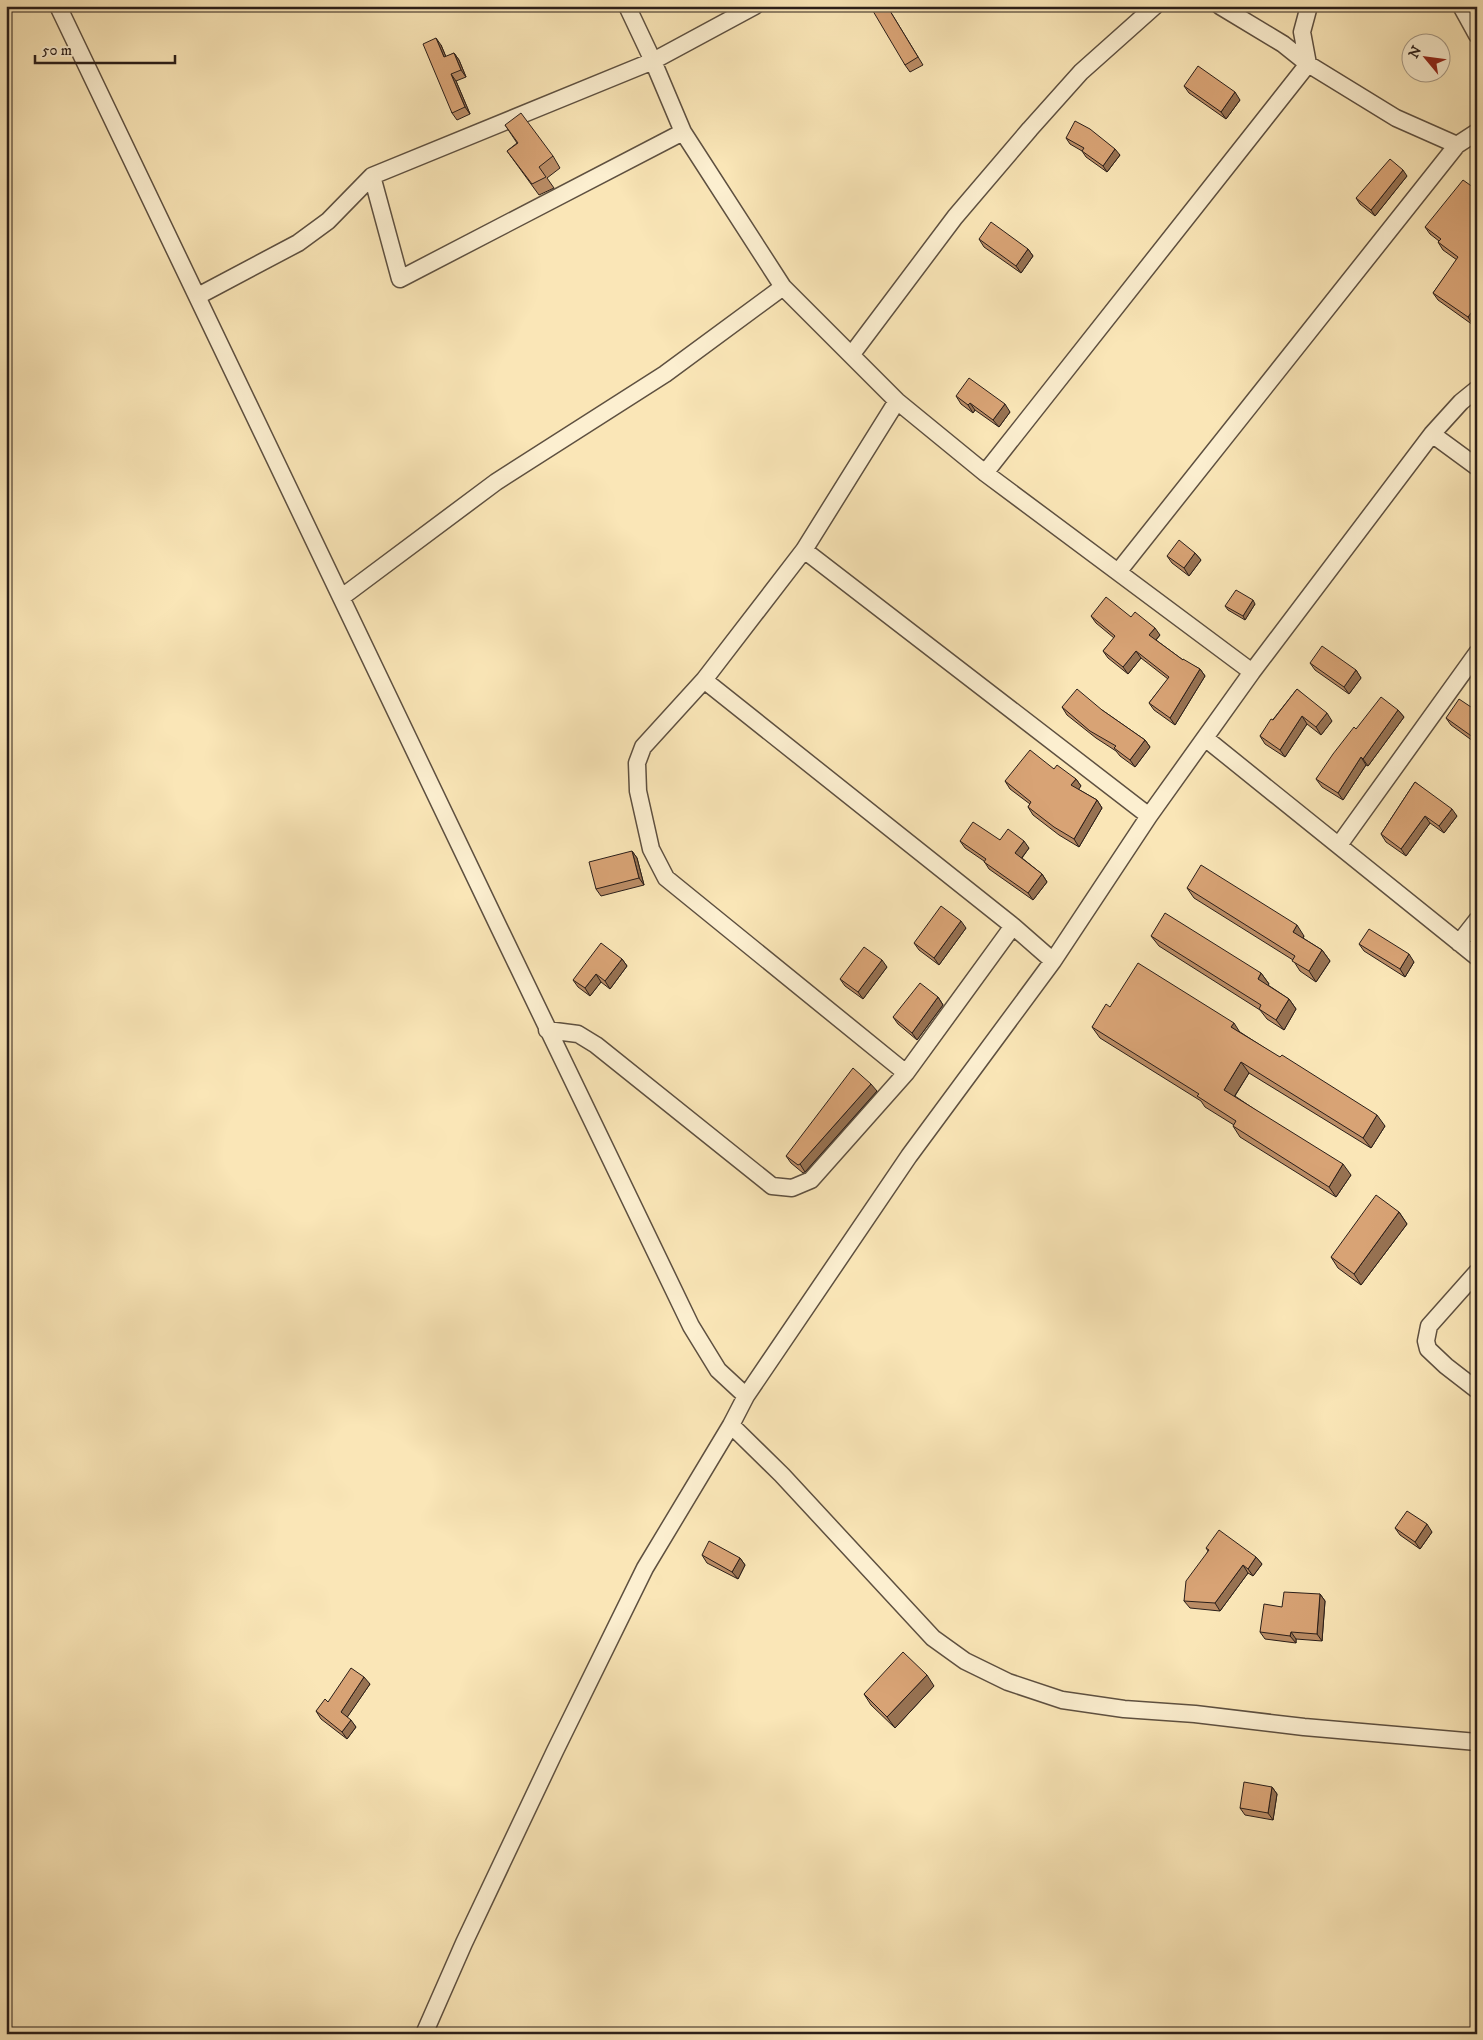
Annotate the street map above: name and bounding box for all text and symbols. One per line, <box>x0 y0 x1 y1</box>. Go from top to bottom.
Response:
scale bar <box>35 32 175 64</box>
north arrow <box>1400 32 1450 82</box>
text: 50 m <box>42 41 72 60</box>
text: N <box>1405 42 1426 62</box>

